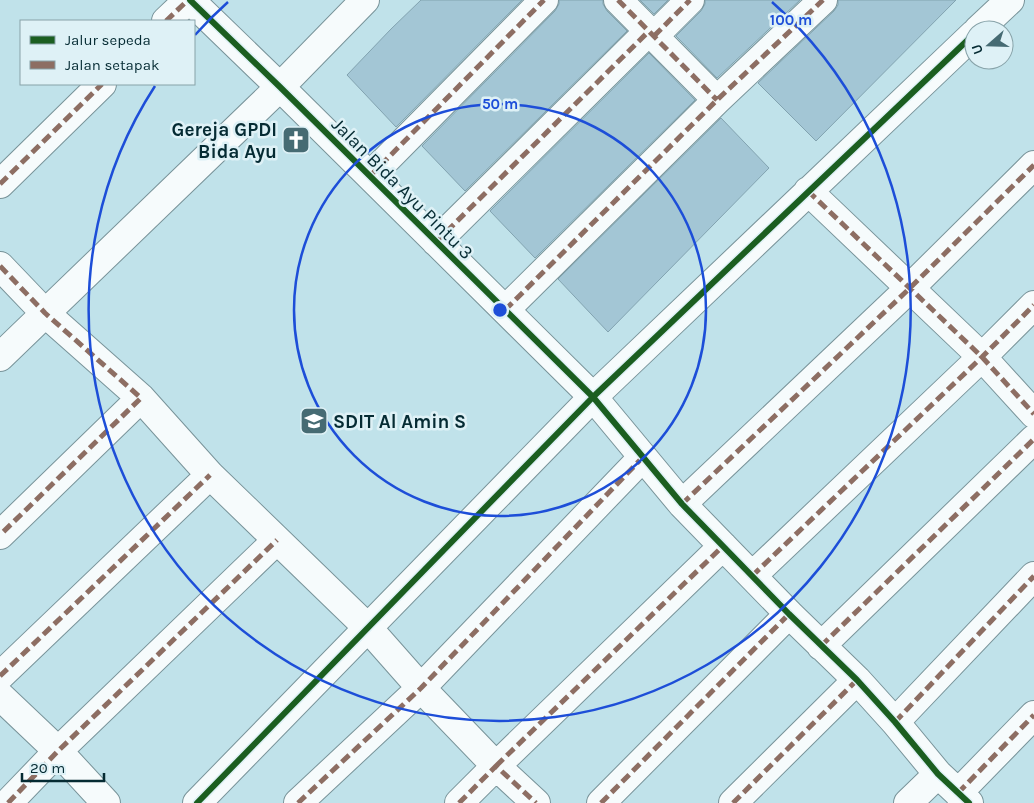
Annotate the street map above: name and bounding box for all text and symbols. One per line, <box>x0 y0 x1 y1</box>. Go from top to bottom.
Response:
text: 100 m <box>770 11 812 29</box>
legend <box>20 20 195 85</box>
north arrow <box>964 20 1014 70</box>
text: Jalur sepeda <box>65 31 151 49</box>
text: U <box>968 42 987 57</box>
text: Jalan setapak <box>65 56 159 74</box>
text: 50 m <box>482 95 518 113</box>
street label: Jalan Bida Ayu Pintu 3 <box>327 113 478 264</box>
place label: Gereja GPDI Bida Ayu <box>172 119 277 163</box>
church icon: Gereja GPDI Bida Ayu <box>281 125 311 155</box>
centre of rings <box>491 301 509 319</box>
school or university icon: SDIT Al Amin S <box>299 406 329 436</box>
place label: SDIT Al Amin S <box>333 411 466 433</box>
scale bar <box>22 750 105 782</box>
text: 20 m <box>30 759 65 777</box>

